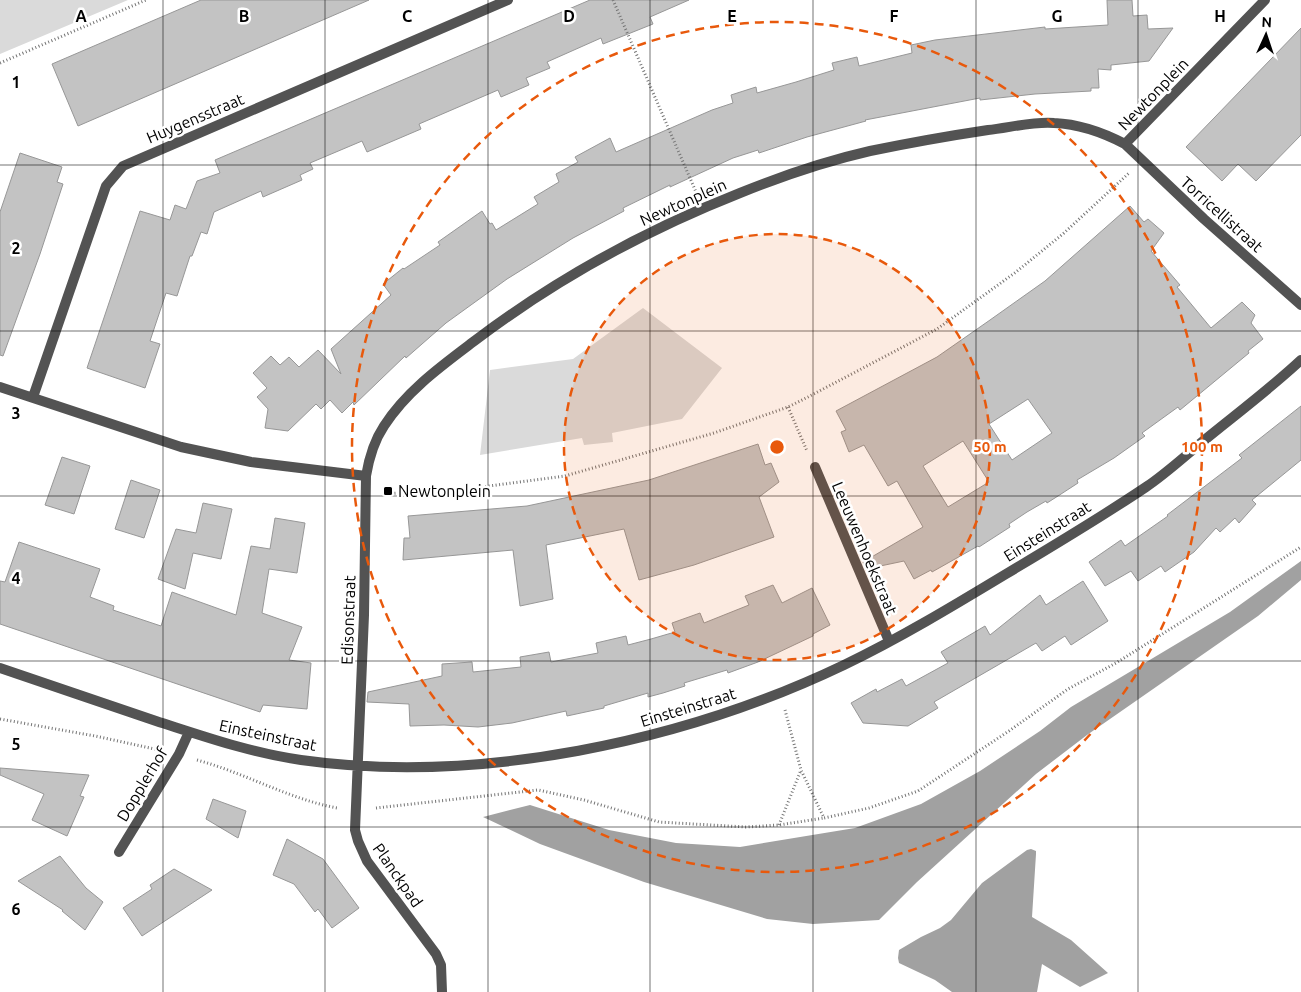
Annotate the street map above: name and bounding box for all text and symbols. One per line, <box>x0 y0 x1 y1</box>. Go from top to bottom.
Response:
text: A <box>75 7 87 25</box>
text: B <box>239 7 249 25</box>
text: C <box>402 7 412 25</box>
text: D <box>563 7 575 25</box>
text: E <box>727 7 737 25</box>
text: F <box>890 7 899 25</box>
text: G <box>1051 7 1063 25</box>
text: H <box>1214 7 1226 25</box>
north arrow <box>1241 10 1291 60</box>
text: N <box>1261 14 1272 30</box>
street label: Newtonplein <box>1114 54 1192 134</box>
text: 1 <box>11 73 21 91</box>
street label: Huygensstraat <box>144 89 247 147</box>
street label: Torricellistraat <box>1177 173 1267 256</box>
street label: Newtonplein <box>637 175 729 229</box>
text: 2 <box>11 239 21 257</box>
text: 3 <box>11 404 21 422</box>
centre of rings <box>768 438 786 456</box>
text: 50 m <box>973 438 1007 455</box>
text: 100 m <box>1181 438 1223 455</box>
street label: Leeuwenhoekstraat <box>829 479 901 618</box>
place label: Newtonplein <box>398 482 491 500</box>
marker: Newtonplein <box>382 485 394 497</box>
street label: Einsteinstraat <box>1000 497 1094 565</box>
text: 4 <box>11 569 21 587</box>
street label: Edisonstraat <box>337 574 359 665</box>
street label: Einsteinstraat <box>638 684 739 730</box>
street label: Einsteinstraat <box>218 716 319 754</box>
text: 5 <box>11 735 21 753</box>
street label: Dopplerhof <box>113 743 172 824</box>
street label: Planckpad <box>370 840 426 910</box>
text: 6 <box>11 900 21 918</box>

